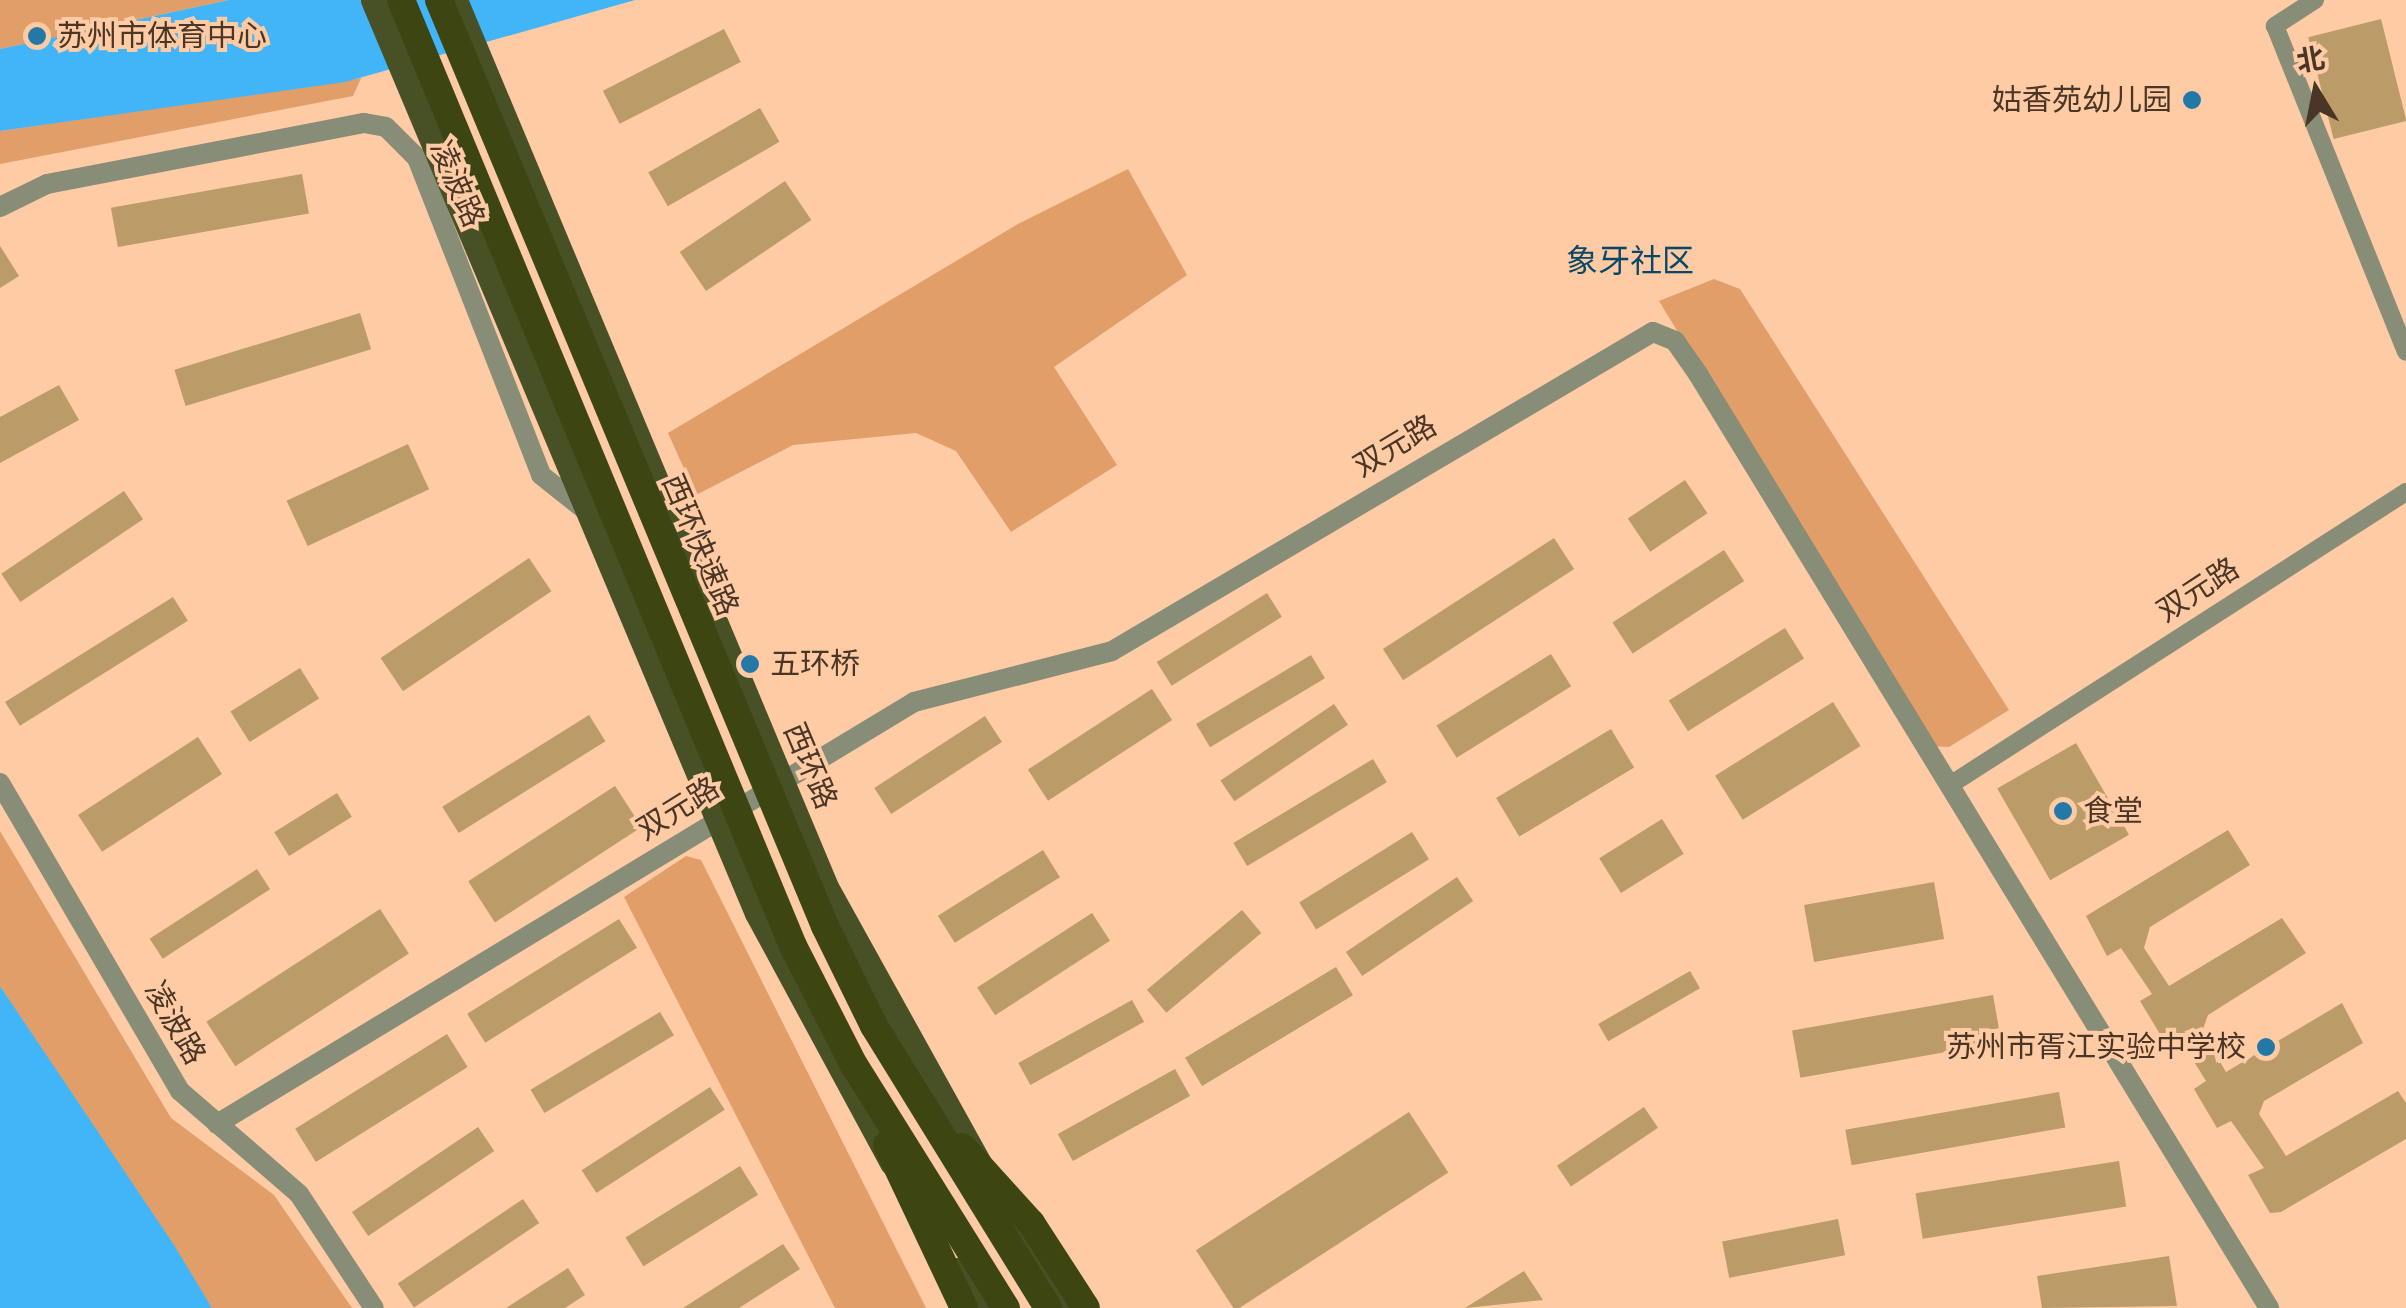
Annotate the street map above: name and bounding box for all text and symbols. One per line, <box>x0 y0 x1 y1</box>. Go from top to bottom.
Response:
place label: 苏州市体育中心 <box>57 18 267 54</box>
marker: 苏州市体育中心 <box>26 25 48 47</box>
north arrow <box>2266 40 2366 140</box>
text: 北 <box>2294 41 2327 79</box>
place label: 姑香苑幼儿园 <box>1992 82 2172 118</box>
marker: 姑香苑幼儿园 <box>2181 89 2203 111</box>
street label: 凌波路 <box>422 136 492 232</box>
district label: 象牙社区 <box>1566 243 1694 281</box>
street label: 双元路 <box>1347 407 1443 485</box>
street label: 西环快速路 <box>654 469 746 621</box>
street label: 双元路 <box>2150 550 2246 630</box>
place label: 五环桥 <box>770 646 860 682</box>
marker: 五环桥 <box>739 653 761 675</box>
street label: 西环路 <box>776 718 844 814</box>
street label: 双元路 <box>630 770 726 848</box>
place label: 食堂 <box>2083 793 2143 829</box>
marker: 食堂 <box>2052 800 2074 822</box>
street label: 凌波路 <box>137 975 213 1071</box>
place label: 苏州市胥江实验中学校 <box>1946 1029 2246 1065</box>
marker: 苏州市胥江实验中学校 <box>2255 1036 2277 1058</box>

